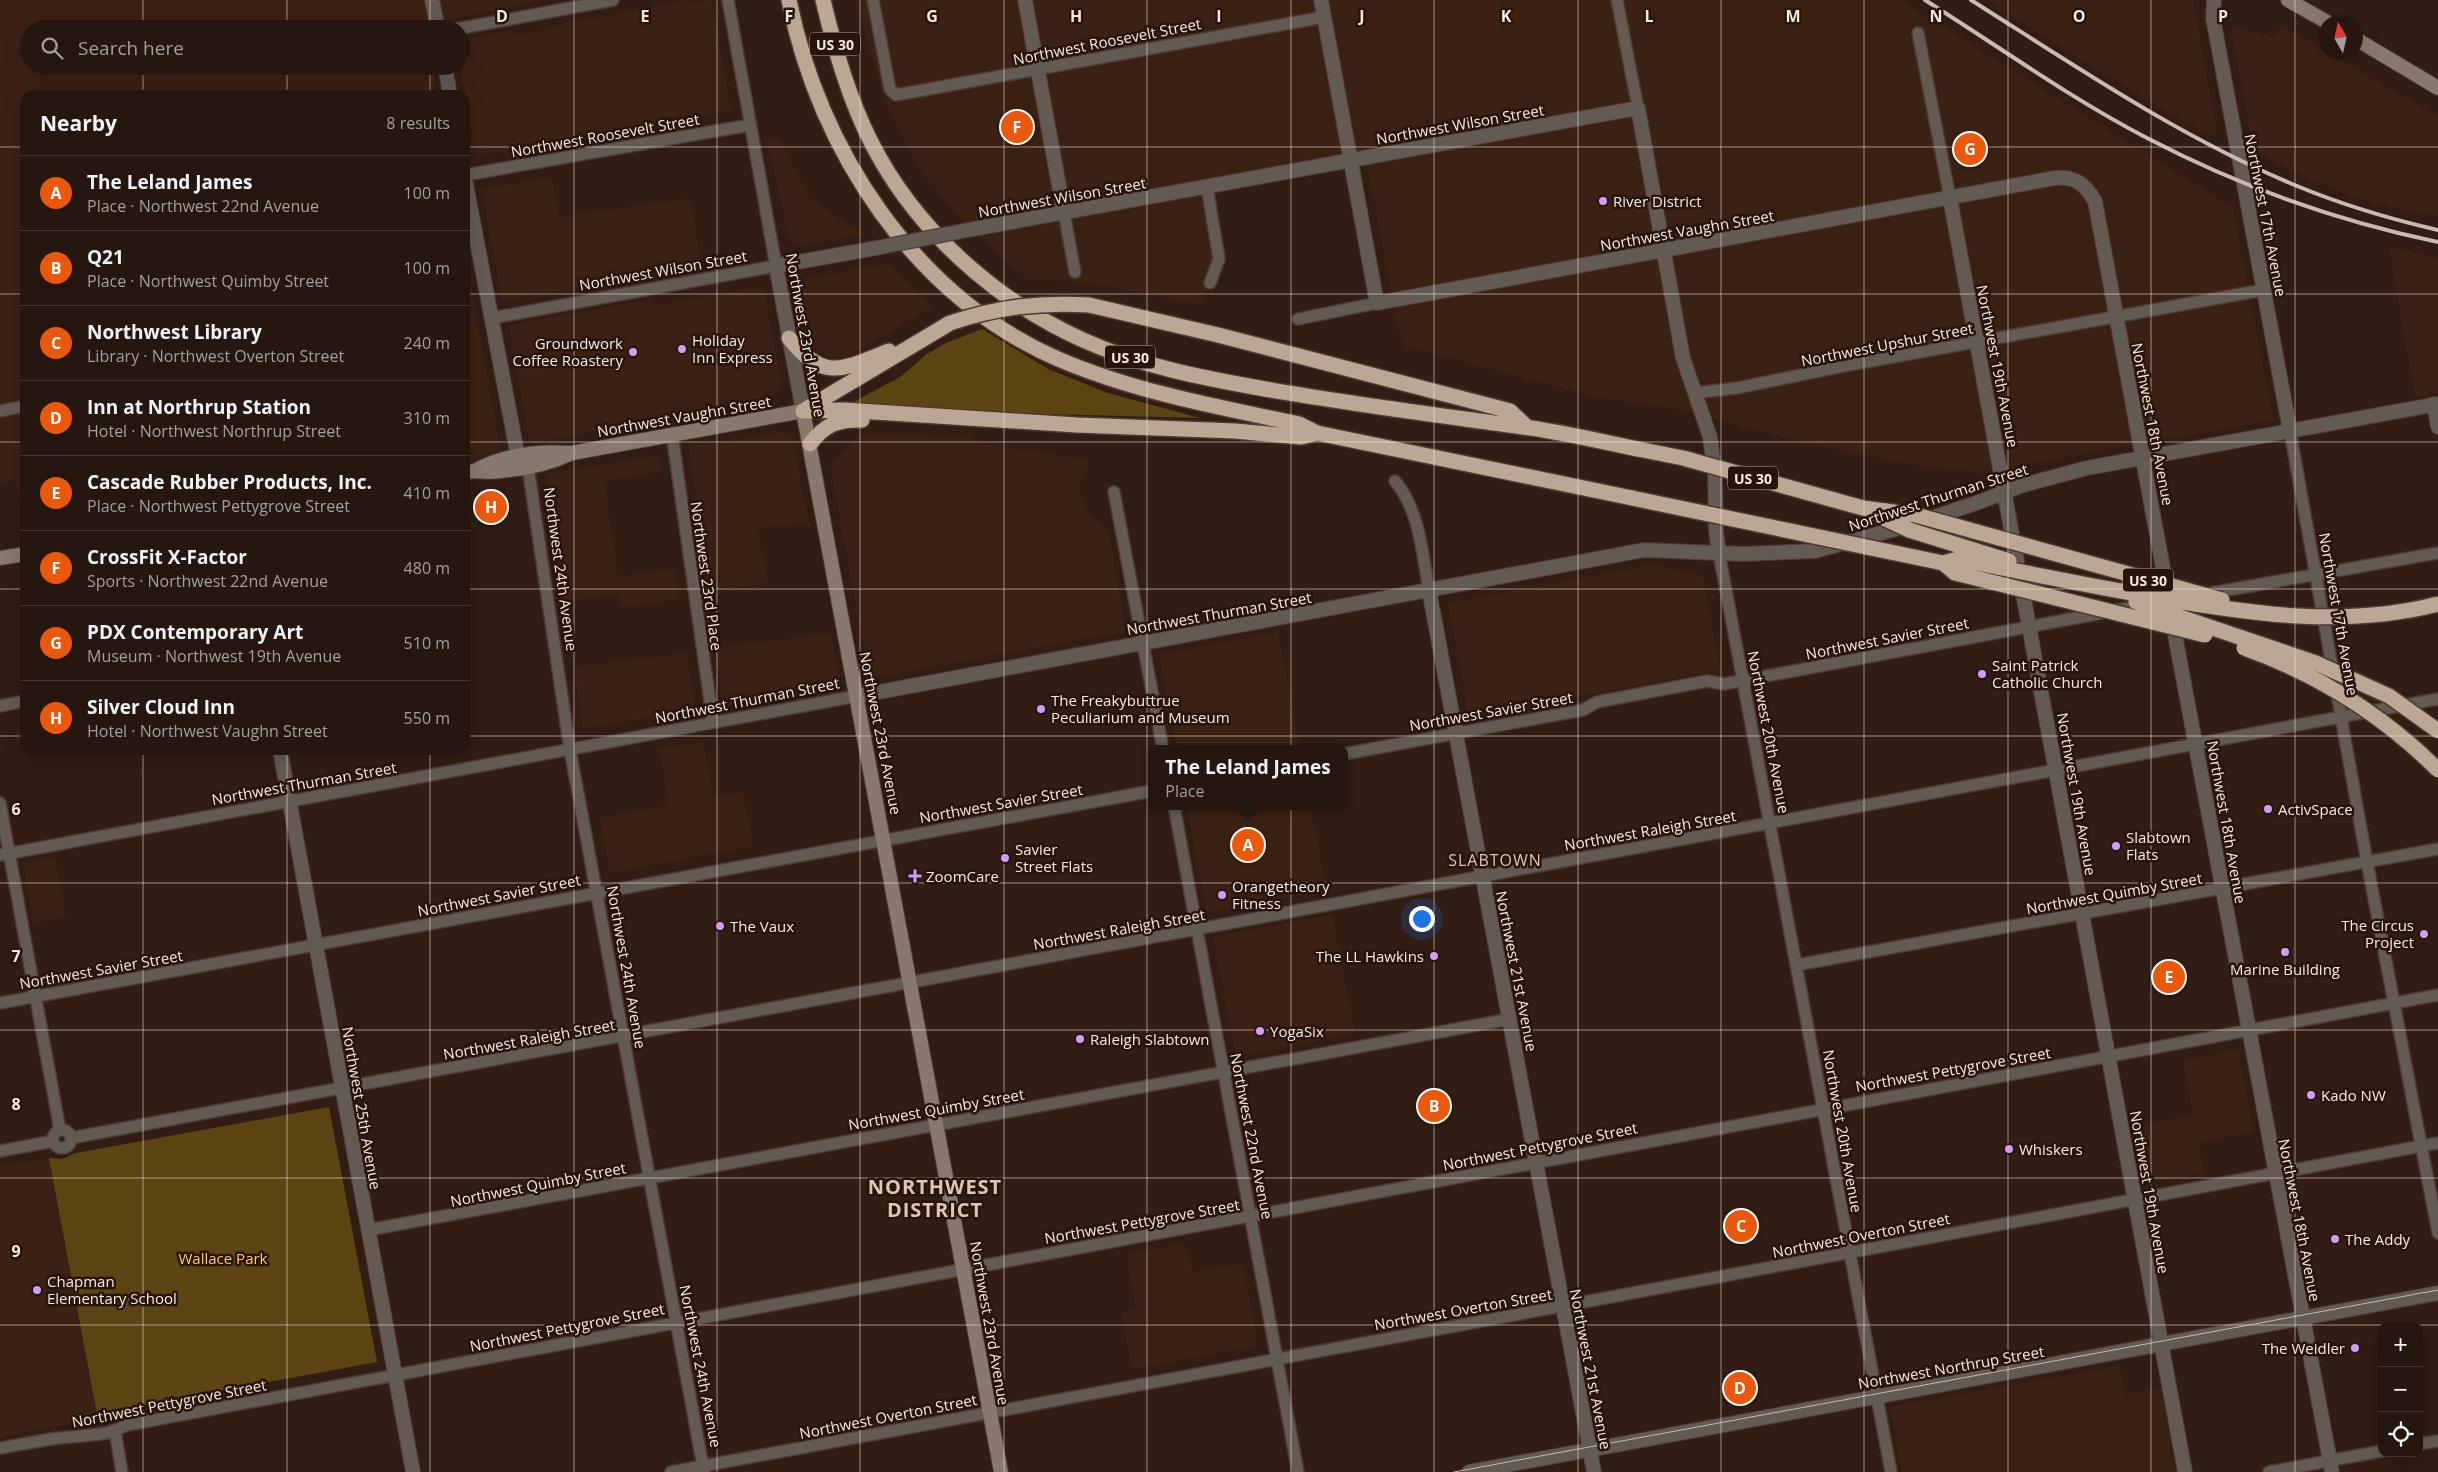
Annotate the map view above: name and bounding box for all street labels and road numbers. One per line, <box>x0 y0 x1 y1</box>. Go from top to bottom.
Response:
street label: Northwest Roosevelt Street <box>1011 13 1203 69</box>
road number: US 30 <box>810 33 860 56</box>
street label: Northwest Wilson Street <box>1375 99 1545 149</box>
street label: Northwest Roosevelt Street <box>509 109 701 161</box>
street label: Northwest 17th Avenue <box>2240 132 2292 298</box>
street label: Northwest Wilson Street <box>977 172 1147 222</box>
street label: Northwest Vaughn Street <box>1598 205 1776 255</box>
street label: Northwest Wilson Street <box>578 245 748 295</box>
street label: Northwest 23rd Avenue <box>782 252 830 418</box>
street label: Northwest 19th Avenue <box>1972 283 2024 449</box>
street label: Northwest Upshur Street <box>1799 317 1975 371</box>
street label: Northwest 18th Avenue <box>2127 341 2179 507</box>
road number: US 30 <box>1105 346 1155 368</box>
street label: Northwest Vaughn Street <box>595 391 773 441</box>
street label: Northwest Thurman Street <box>1846 459 2030 535</box>
road number: US 30 <box>1728 466 1778 489</box>
street label: Northwest 24th Avenue <box>540 486 582 652</box>
street label: Northwest 23rd Place <box>687 500 727 652</box>
street label: Northwest 17th Avenue <box>2315 531 2363 697</box>
road number: US 30 <box>2123 568 2173 592</box>
street label: Northwest Thurman Street <box>1125 587 1313 639</box>
street label: Northwest Savier Street <box>1804 612 1970 664</box>
street label: Northwest 20th Avenue <box>1743 649 1795 815</box>
street label: Northwest 23rd Avenue <box>855 650 907 816</box>
street label: Northwest Thurman Street <box>653 672 841 728</box>
street label: Northwest Savier Street <box>1408 687 1574 735</box>
street label: Northwest 19th Avenue <box>2053 711 2101 877</box>
street label: Northwest 18th Avenue <box>2203 739 2251 905</box>
street label: Northwest Thurman Street <box>210 757 398 809</box>
street label: Northwest Savier Street <box>918 779 1084 827</box>
street label: Northwest Raleigh Street <box>1563 805 1737 855</box>
street label: Northwest Quimby Street <box>2024 868 2204 918</box>
street label: Northwest Savier Street <box>416 869 582 921</box>
street label: Northwest 24th Avenue <box>603 884 651 1050</box>
street label: Northwest 21st Avenue <box>1492 889 1542 1053</box>
street label: Northwest Raleigh Street <box>1032 904 1206 954</box>
street label: Northwest Savier Street <box>18 945 184 993</box>
street label: Northwest Raleigh Street <box>442 1014 616 1064</box>
street label: Northwest 25th Avenue <box>338 1025 386 1191</box>
street label: Northwest Pettygrove Street <box>1854 1042 2052 1096</box>
street label: Northwest 20th Avenue <box>1819 1048 1867 1214</box>
street label: Northwest 22nd Avenue <box>1226 1051 1278 1221</box>
street label: Northwest Quimby Street <box>846 1084 1026 1134</box>
street label: Northwest 19th Avenue <box>2126 1109 2174 1275</box>
street label: Northwest Pettygrove Street <box>1441 1117 1639 1175</box>
street label: Northwest 18th Avenue <box>2274 1137 2326 1303</box>
street label: Northwest Quimby Street <box>448 1157 628 1211</box>
street label: Northwest Pettygrove Street <box>1043 1194 1241 1248</box>
street label: Northwest Overton Street <box>1770 1208 1952 1262</box>
street label: Northwest 23rd Avenue <box>966 1240 1014 1406</box>
street label: Northwest 24th Avenue <box>675 1283 727 1449</box>
street label: Northwest Overton Street <box>1372 1283 1554 1335</box>
street label: Northwest 21st Avenue <box>1566 1287 1616 1451</box>
street label: Northwest Pettygrove Street <box>468 1298 666 1356</box>
street label: Northwest Northrup Street <box>1856 1341 2046 1393</box>
street label: Northwest Pettygrove Street <box>70 1374 268 1432</box>
street label: Northwest Overton Street <box>797 1389 979 1443</box>

